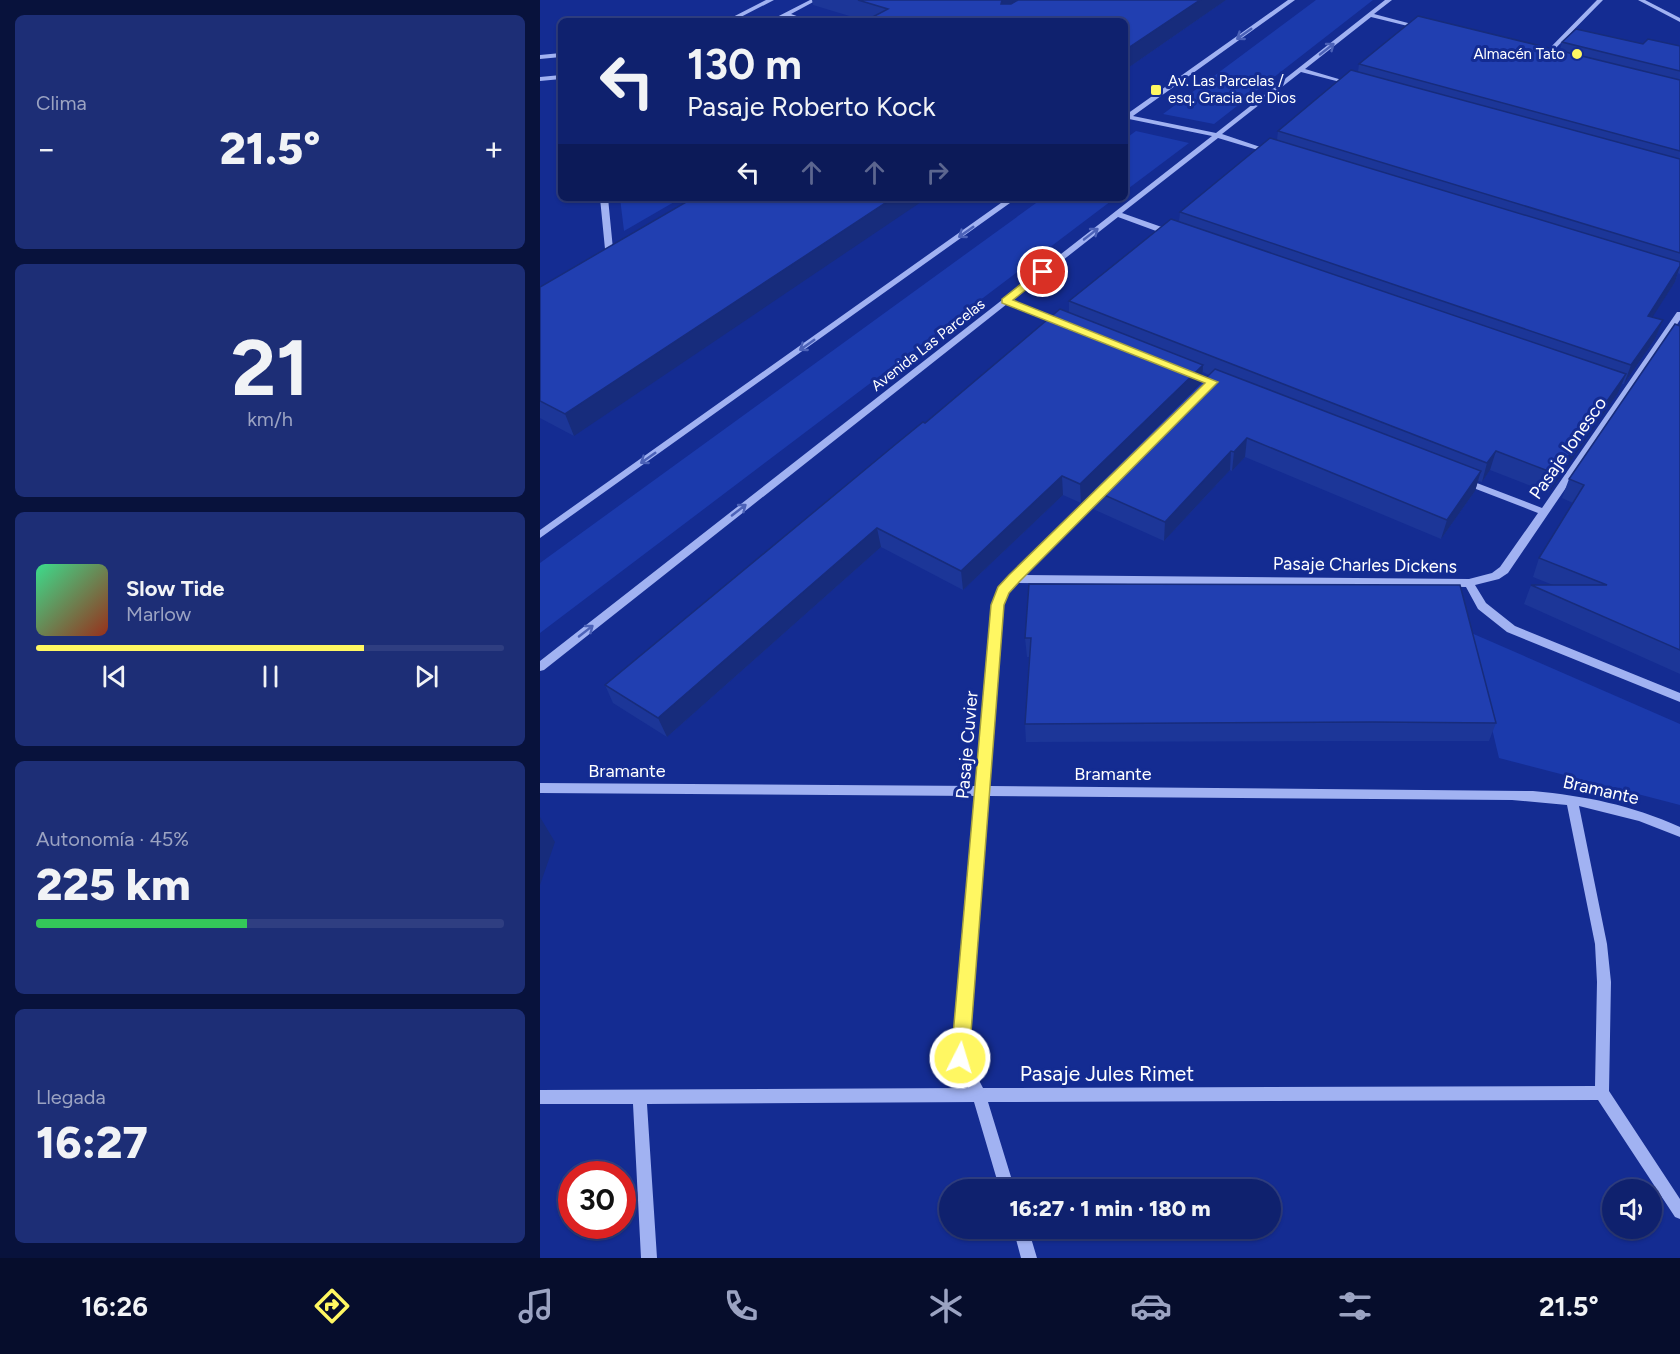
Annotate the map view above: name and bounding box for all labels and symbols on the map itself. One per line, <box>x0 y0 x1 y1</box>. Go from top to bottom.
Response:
one-way arrow <box>1237 28 1253 40</box>
one-way arrow <box>1319 43 1335 56</box>
place label: Almacén Tato <box>1473 45 1565 63</box>
marker: Almacén Tato <box>1570 47 1584 61</box>
place label: Av. Las Parcelas / esq. Gracia de Dios <box>1168 72 1296 107</box>
marker: Av. Las Parcelas / esq. Gracia de Dios <box>1149 83 1163 97</box>
one-way arrow <box>958 226 974 238</box>
one-way arrow <box>1083 228 1099 241</box>
pin <box>1017 246 1068 297</box>
street label: Avenida Las Parcelas <box>868 295 988 395</box>
one-way arrow <box>799 339 815 351</box>
street label: Pasaje Ionesco <box>1525 393 1611 503</box>
one-way arrow <box>641 452 657 464</box>
one-way arrow <box>731 504 747 517</box>
street label: Pasaje Charles Dickens <box>1273 552 1457 578</box>
one-way arrow <box>578 624 594 637</box>
street label: Pasaje Cuvier <box>951 690 983 800</box>
street label: Bramante <box>588 760 666 782</box>
street label: Bramante <box>1074 763 1152 785</box>
street label: Bramante <box>1561 771 1641 809</box>
position arrow <box>928 1026 992 1090</box>
street label: Pasaje Jules Rimet <box>1020 1061 1194 1086</box>
speed limit sign: 30 <box>558 1161 636 1239</box>

